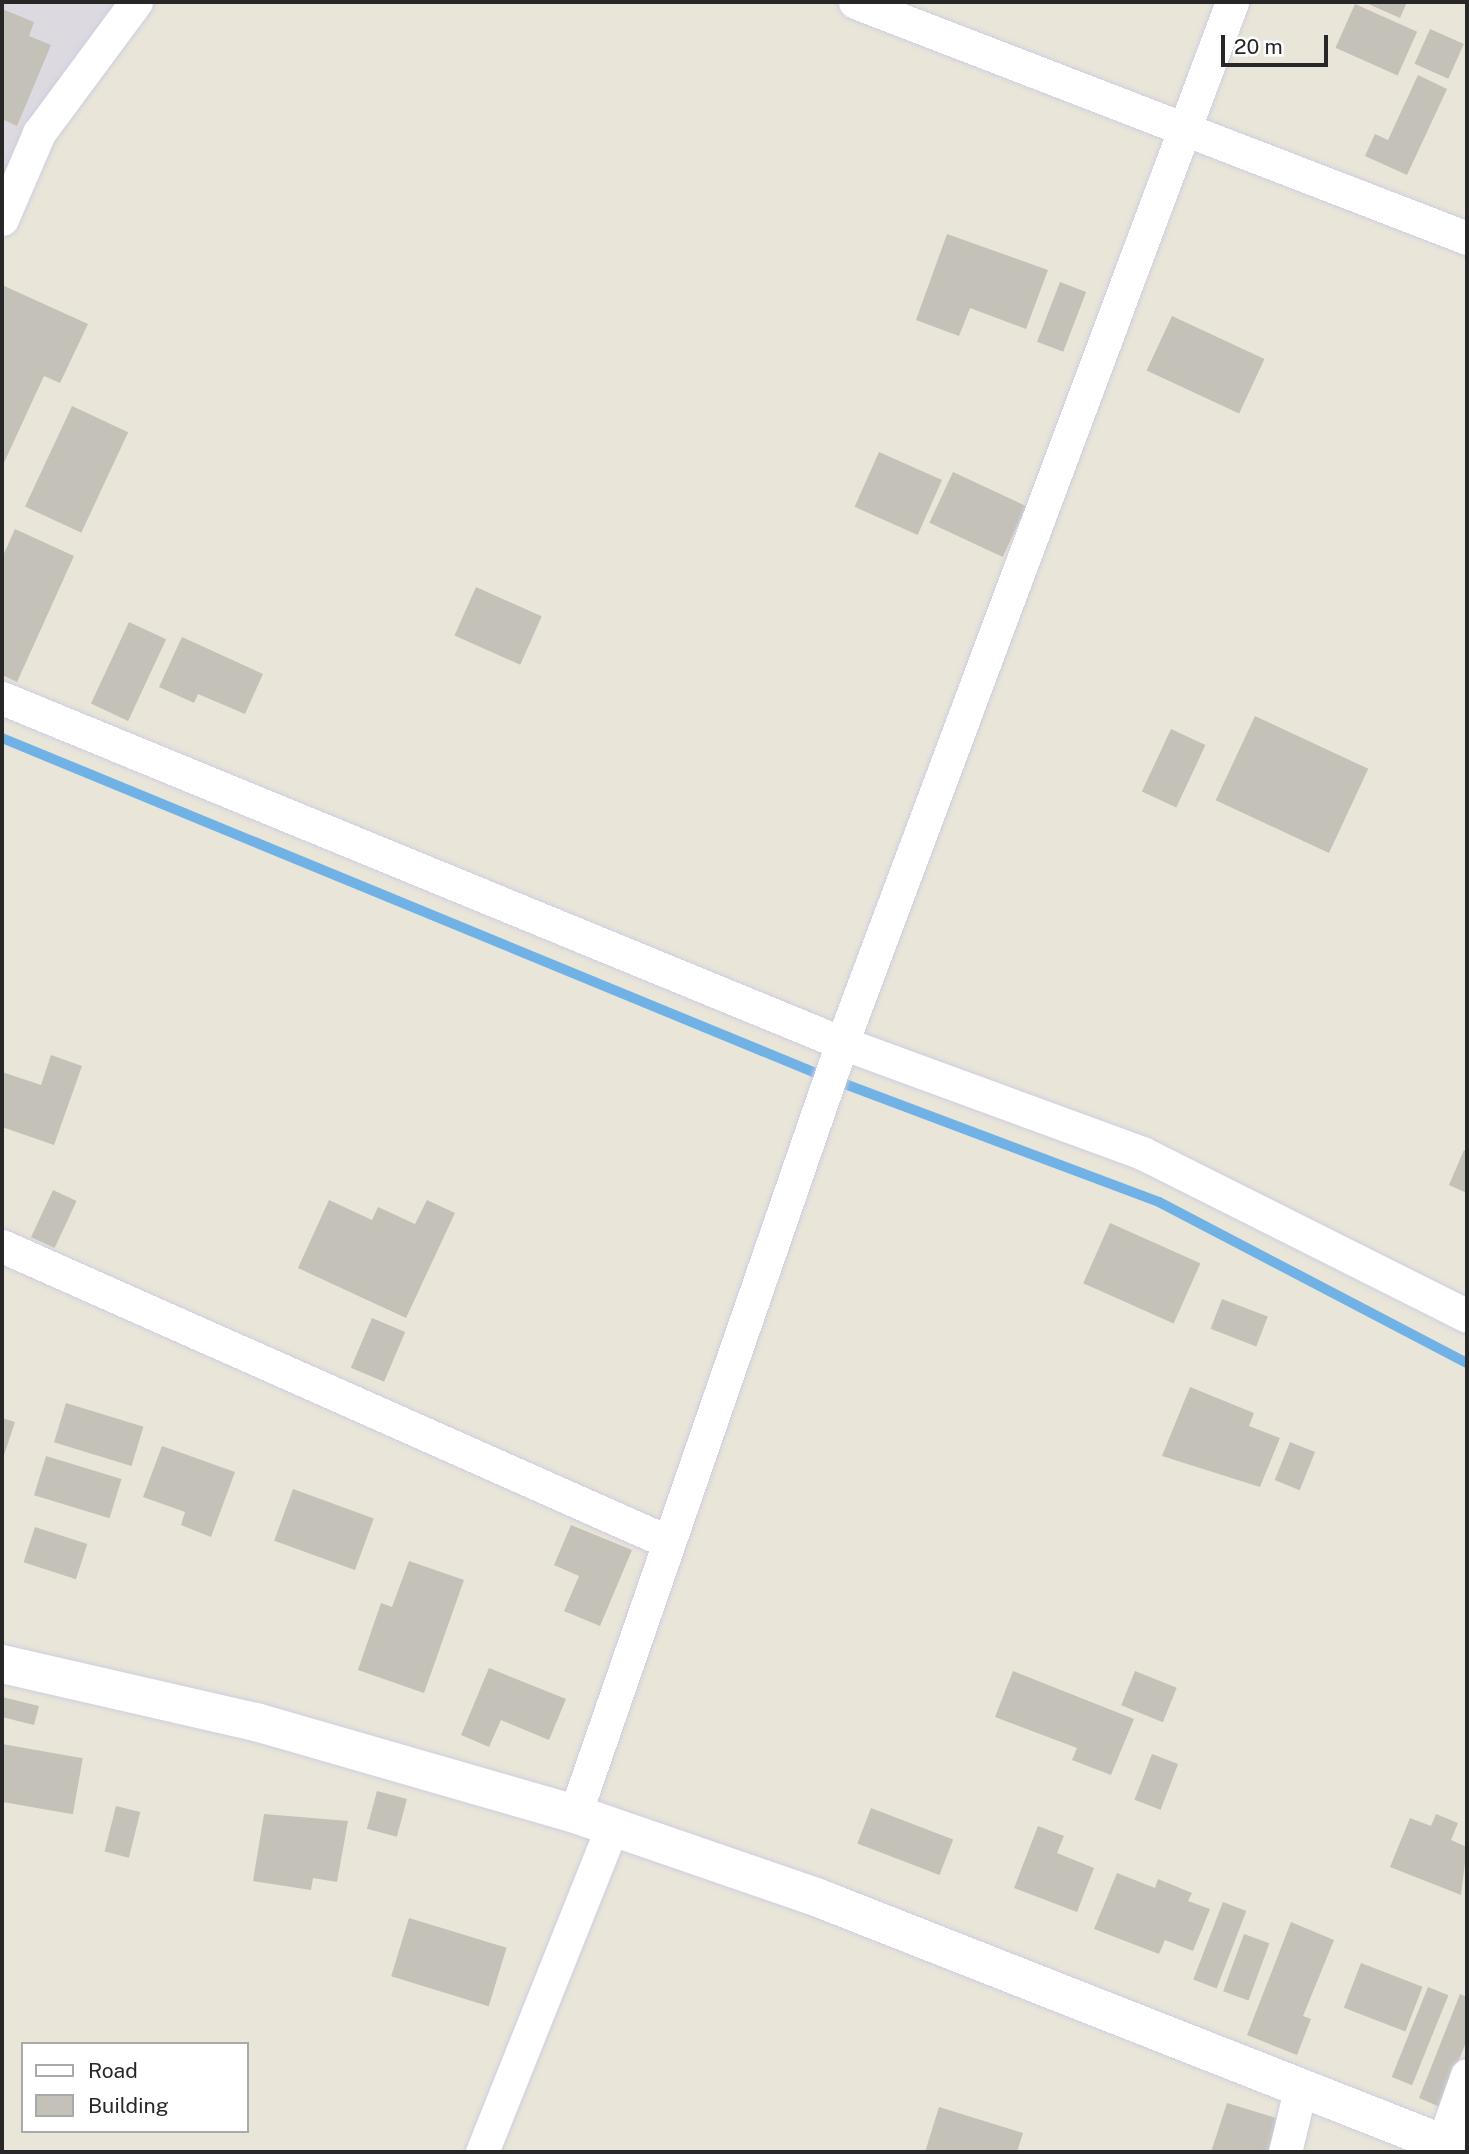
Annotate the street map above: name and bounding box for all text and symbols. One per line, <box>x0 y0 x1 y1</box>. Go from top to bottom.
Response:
scale bar <box>1224 21 1331 65</box>
text: 20 m <box>1234 34 1283 59</box>
legend <box>21 2042 248 2133</box>
text: Road <box>88 2058 138 2083</box>
text: Building <box>88 2093 169 2118</box>

